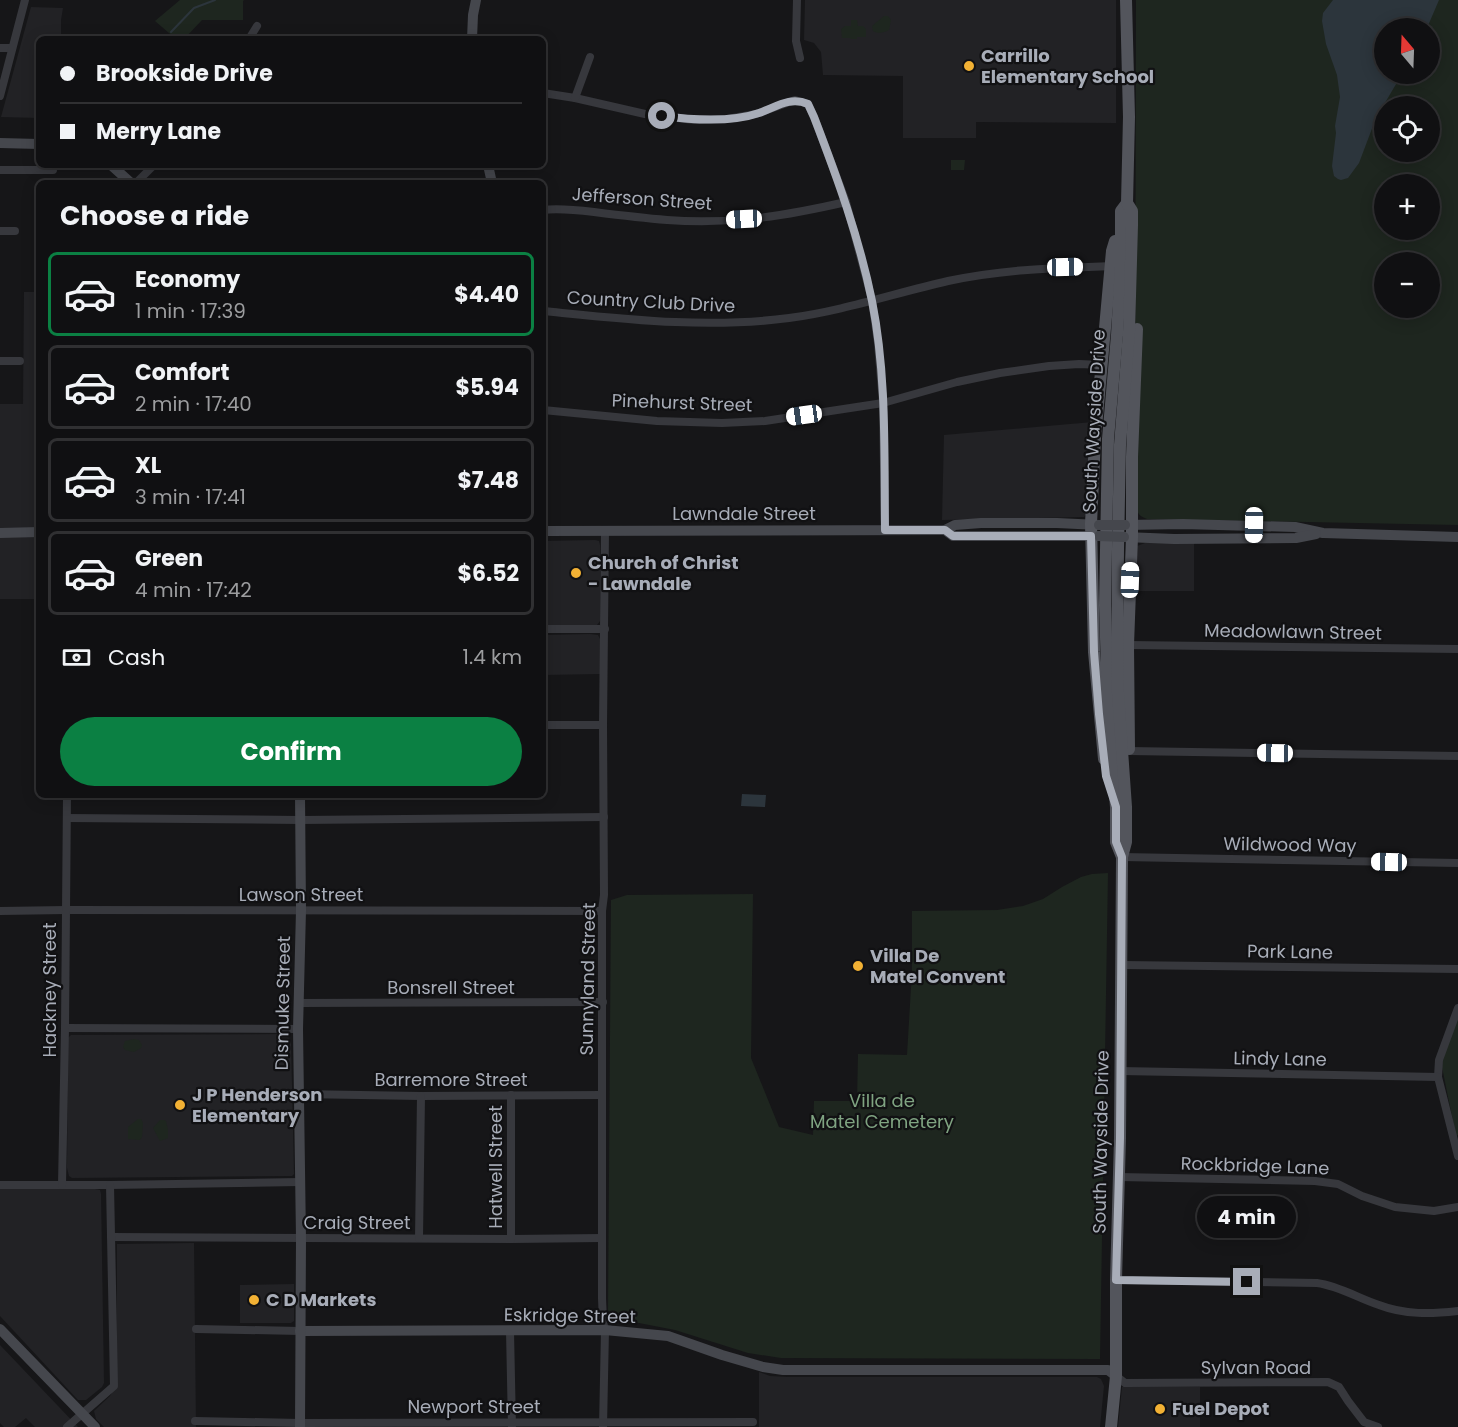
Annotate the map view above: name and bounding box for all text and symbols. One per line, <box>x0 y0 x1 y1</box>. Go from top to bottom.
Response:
north arrow <box>1374 18 1440 84</box>
map controls <box>1374 18 1440 318</box>
place label: Carrillo Elementary School <box>981 43 1154 89</box>
text: Brookside Drive <box>96 58 273 89</box>
marker: Carrillo Elementary School <box>962 59 976 73</box>
button: locate <box>1374 96 1440 162</box>
route start <box>648 102 675 129</box>
text: Merry Lane <box>96 116 221 147</box>
button: + <box>1374 174 1440 240</box>
street label: Jefferson Street <box>571 181 713 216</box>
text: Choose a ride <box>60 197 249 234</box>
car <box>726 209 762 229</box>
button: − <box>1374 252 1440 318</box>
car <box>1047 258 1083 276</box>
text: Economy <box>135 264 240 295</box>
icon: car <box>63 267 117 321</box>
text: $4.40 <box>454 279 519 310</box>
street label: Country Club Drive <box>566 285 736 318</box>
text: 1 min · 17:39 <box>135 297 246 325</box>
street label: South Wayside Drive <box>1076 329 1111 513</box>
text: Comfort <box>135 357 229 388</box>
icon: car <box>63 360 117 414</box>
text: $5.94 <box>456 372 519 403</box>
street label: Pinehurst Street <box>611 388 753 417</box>
text: 2 min · 17:40 <box>135 390 252 418</box>
car <box>785 404 823 426</box>
text: XL <box>135 450 161 481</box>
icon: car <box>63 453 117 507</box>
text: $7.48 <box>457 465 519 496</box>
text: 3 min · 17:41 <box>135 483 246 511</box>
street label: Lawndale Street <box>672 501 816 526</box>
car <box>1245 507 1263 543</box>
text: Green <box>135 543 203 574</box>
icon: car <box>63 546 117 600</box>
place label: Church of Christ - Lawndale <box>588 550 739 596</box>
text: $6.52 <box>457 558 519 589</box>
car <box>1120 562 1140 598</box>
marker: Church of Christ - Lawndale <box>569 566 583 580</box>
text: 4 min · 17:42 <box>135 576 252 604</box>
street label: Meadowlawn Street <box>1204 617 1382 646</box>
icon: cash <box>60 641 93 674</box>
text: Cash <box>108 642 165 673</box>
text: 1.4 km <box>463 643 522 671</box>
button: Confirm <box>60 717 522 786</box>
car <box>1257 744 1293 762</box>
street label: Wildwood Way <box>1223 831 1357 858</box>
car <box>1371 853 1407 871</box>
street label: Lawson Street <box>239 882 363 907</box>
street label: Sunnyland Street <box>574 902 601 1056</box>
street label: Hackney Street <box>37 922 62 1058</box>
street label: Dismuke Street <box>269 936 296 1070</box>
street label: Park Lane <box>1247 938 1333 965</box>
place label: Villa De Matel Convent <box>870 943 1005 989</box>
marker: Villa De Matel Convent <box>851 959 865 973</box>
street label: Bonsrell Street <box>387 975 515 1000</box>
street label: Lindy Lane <box>1233 1045 1327 1072</box>
street label: South Wayside Drive <box>1086 1050 1115 1234</box>
street label: Barremore Street <box>374 1067 528 1092</box>
place label: J P Henderson Elementary <box>192 1082 322 1128</box>
park label: Villa de Matel Cemetery <box>810 1088 954 1134</box>
marker: J P Henderson Elementary <box>173 1098 187 1112</box>
street label: Hatwell Street <box>483 1105 508 1229</box>
street label: Rockbridge Lane <box>1180 1150 1330 1181</box>
callout: 4 min <box>1198 1195 1296 1237</box>
text: 4 min <box>1217 1203 1276 1231</box>
street label: Craig Street <box>304 1210 410 1235</box>
route end <box>1233 1268 1260 1295</box>
place label: C D Markets <box>266 1287 376 1312</box>
marker: C D Markets <box>247 1293 261 1307</box>
street label: Eskridge Street <box>504 1302 636 1329</box>
street label: Sylvan Road <box>1201 1355 1311 1380</box>
street label: Newport Street <box>407 1394 541 1419</box>
place label: Fuel Depot <box>1172 1396 1269 1421</box>
marker: Fuel Depot <box>1153 1402 1167 1416</box>

